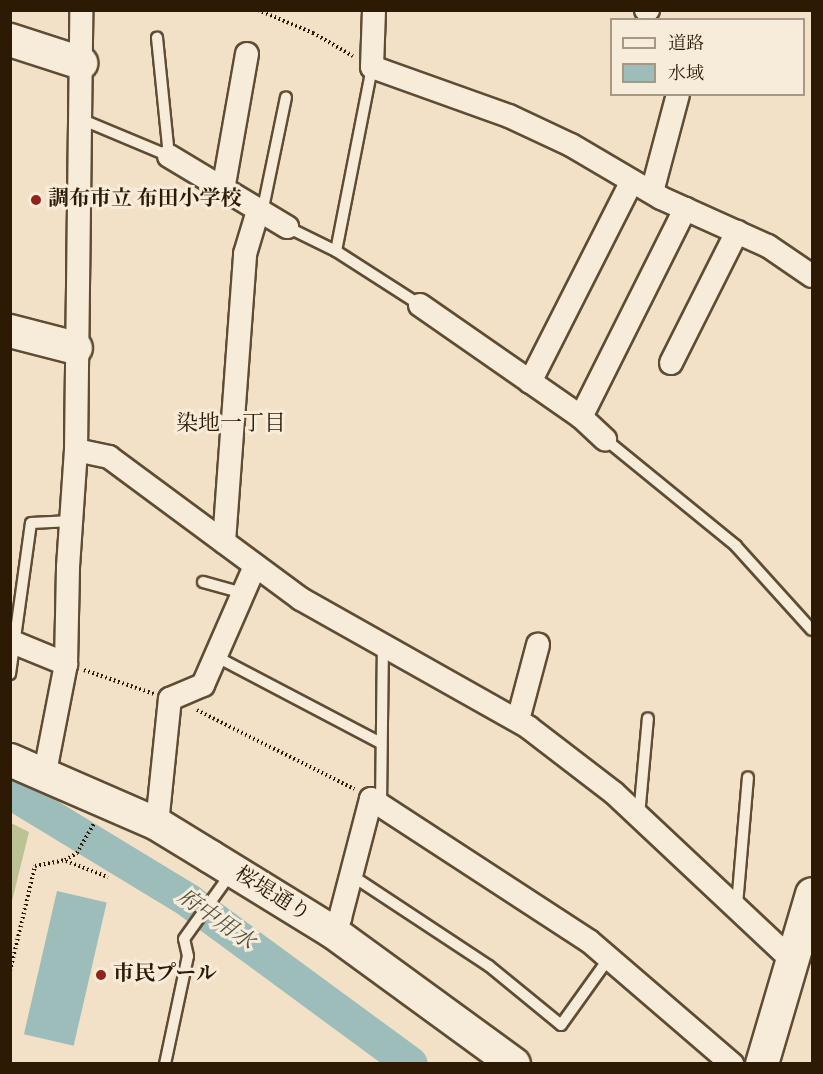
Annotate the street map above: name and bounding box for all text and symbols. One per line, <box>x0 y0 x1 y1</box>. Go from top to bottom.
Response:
legend <box>610 18 805 96</box>
text: 道路 <box>668 32 704 58</box>
text: 水域 <box>668 62 704 88</box>
place label: 調布市立 布田小学校 <box>48 187 241 213</box>
marker: 調布市立 布田小学校 <box>29 193 43 207</box>
district label: 染地一丁目 <box>176 413 286 439</box>
street label: 桜堤通り <box>230 862 314 928</box>
water label: 府中用水 <box>171 885 259 957</box>
place label: 市民プール <box>113 962 217 988</box>
marker: 市民プール <box>94 968 108 982</box>

